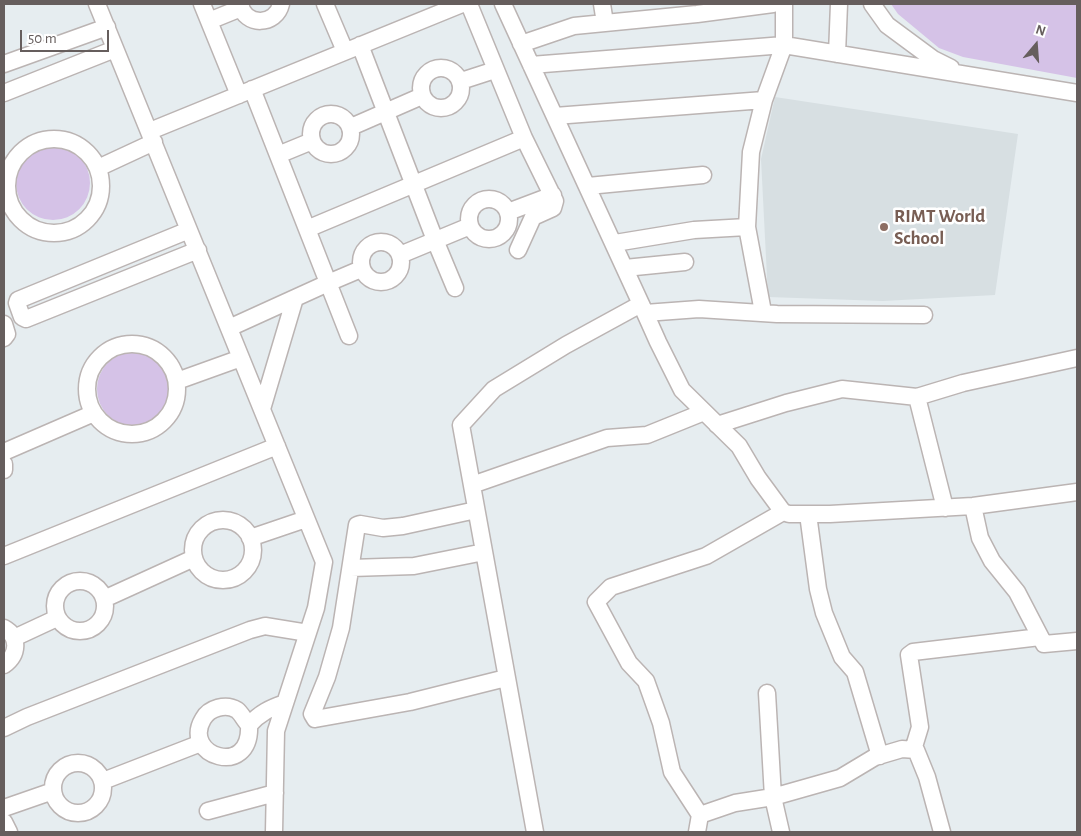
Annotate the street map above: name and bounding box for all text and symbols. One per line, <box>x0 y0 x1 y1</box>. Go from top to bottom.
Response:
scale bar <box>22 20 111 52</box>
north arrow <box>1011 20 1061 70</box>
text: N <box>1034 23 1047 39</box>
text: 50 m <box>28 31 57 46</box>
place label: RIMT World School <box>894 205 985 249</box>
marker: RIMT World School <box>878 221 890 233</box>

